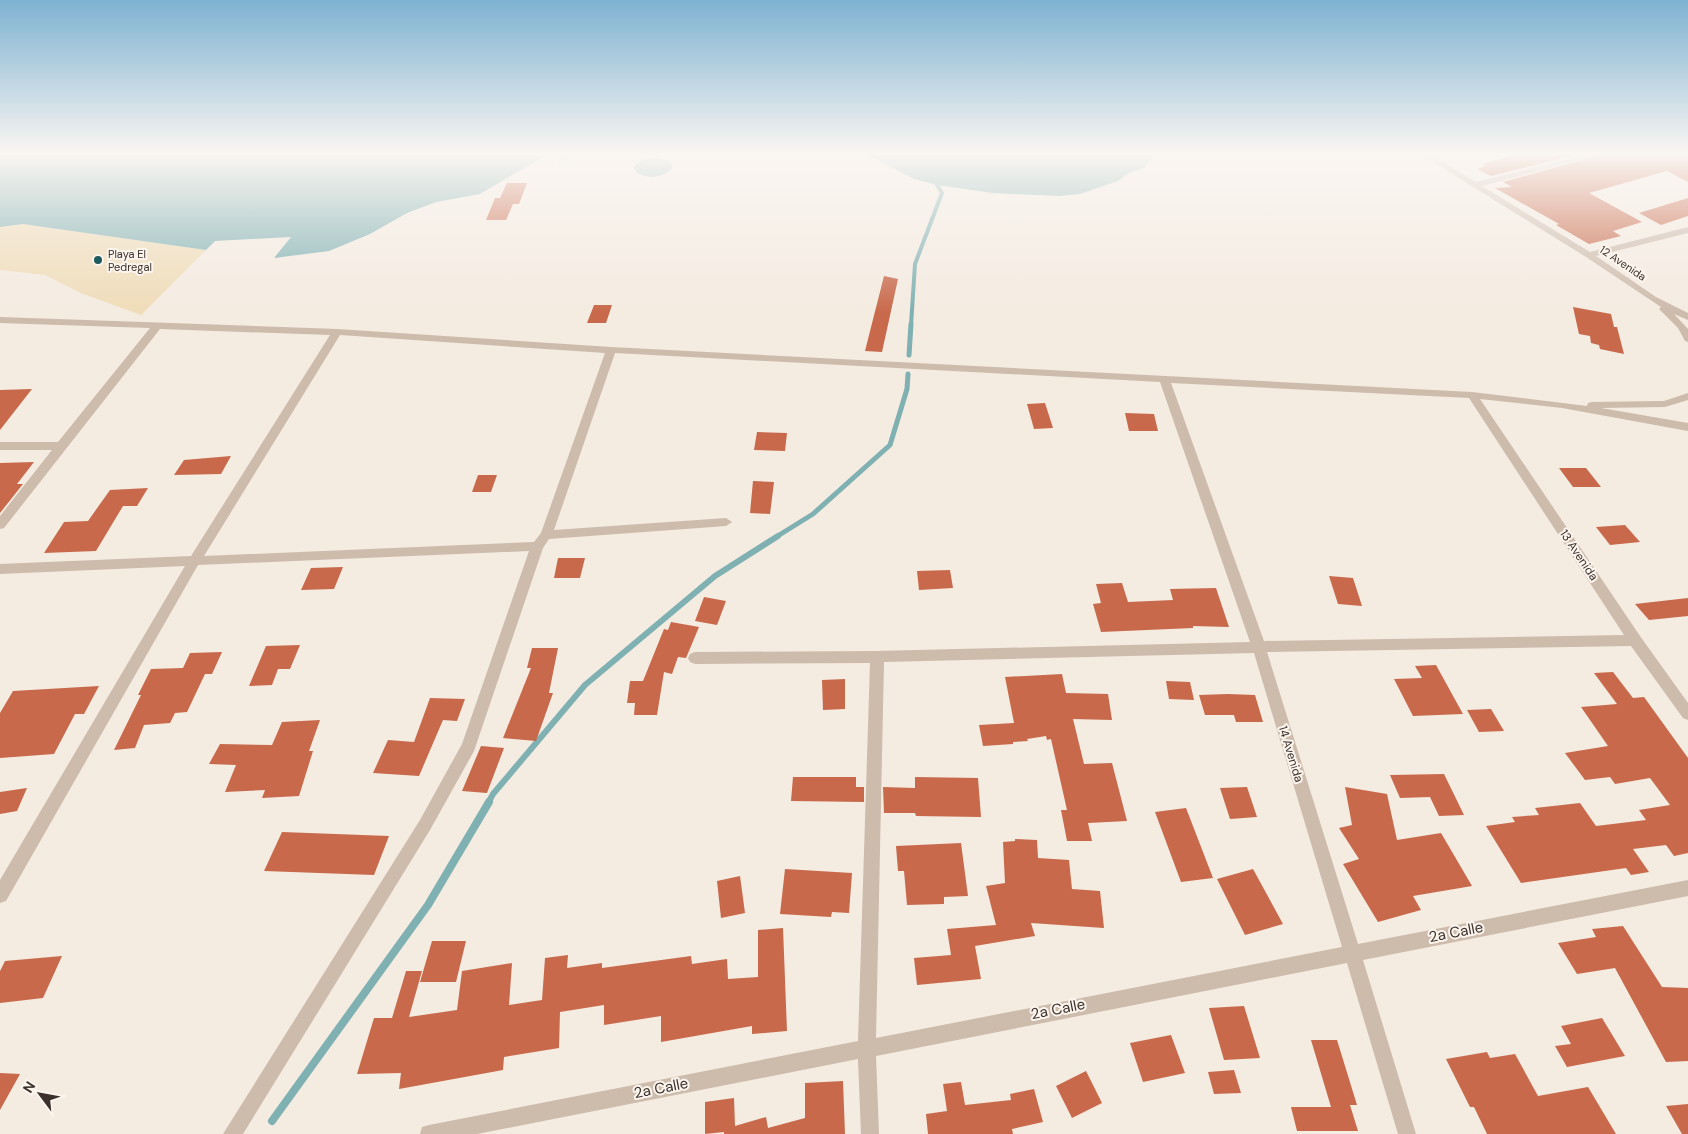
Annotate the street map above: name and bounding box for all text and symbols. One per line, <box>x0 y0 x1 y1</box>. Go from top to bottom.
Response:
street label: 12 Avenida <box>1597 242 1649 284</box>
place label: Playa El Pedregal <box>108 247 152 274</box>
marker: Playa El Pedregal <box>92 254 104 266</box>
street label: 13 Avenida <box>1556 526 1602 584</box>
street label: 14 Avenida <box>1275 724 1307 784</box>
street label: 2a Calle <box>1427 917 1485 947</box>
street label: 2a Calle <box>1029 994 1087 1024</box>
north arrow <box>15 1069 65 1119</box>
street label: 2a Calle <box>632 1073 690 1103</box>
text: N <box>19 1078 39 1096</box>

